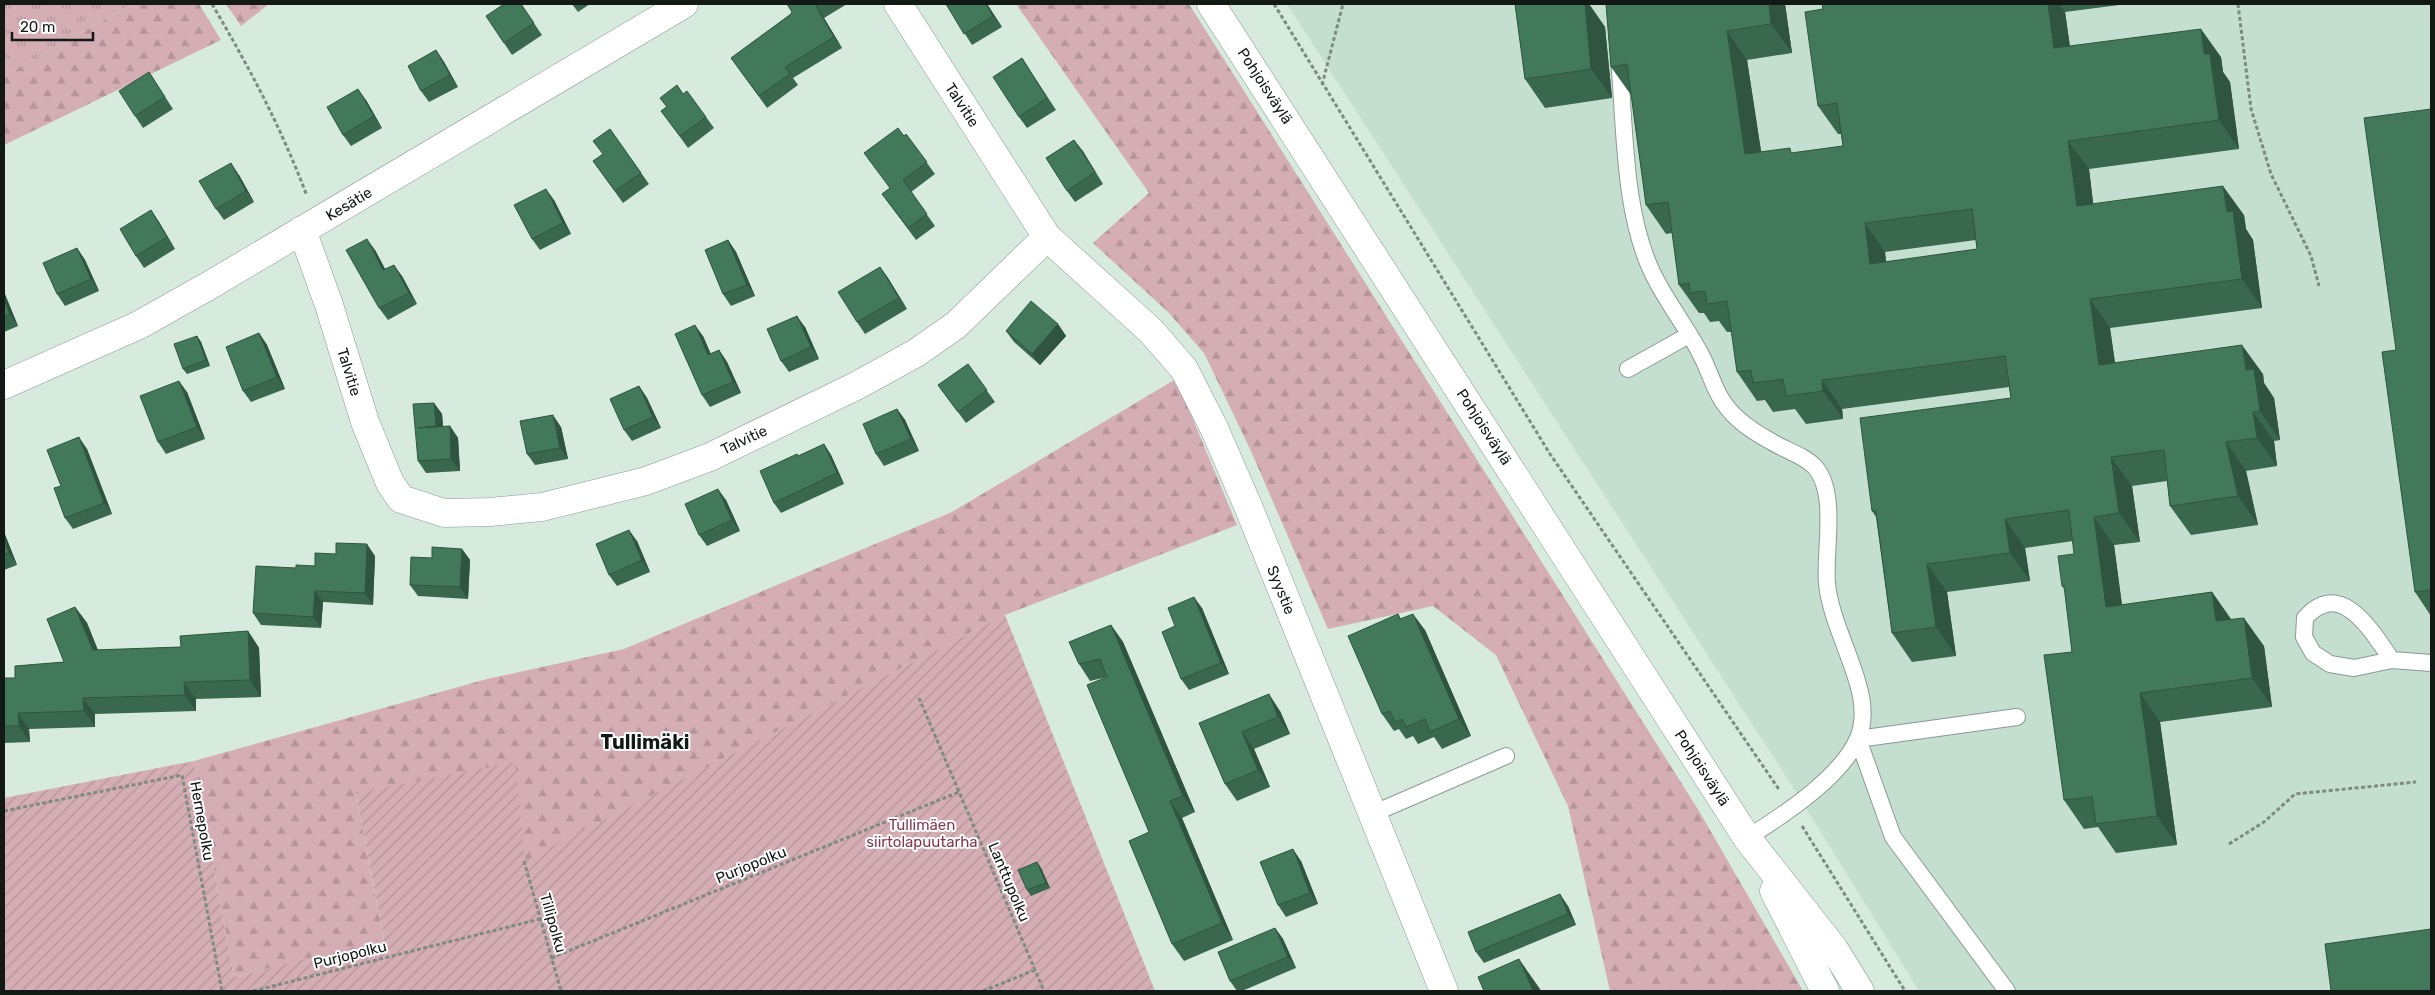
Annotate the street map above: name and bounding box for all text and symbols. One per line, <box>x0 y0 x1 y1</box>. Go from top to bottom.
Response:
scale bar <box>12 10 94 42</box>
text: 20 m <box>20 18 55 36</box>
street label: Pohjoisväylä <box>1234 45 1296 127</box>
street label: Talvitie <box>941 80 983 130</box>
street label: Kesätie <box>323 183 375 225</box>
street label: Talvitie <box>333 346 365 398</box>
street label: Pohjoisväylä <box>1453 386 1515 468</box>
street label: Talvitie <box>718 421 770 459</box>
street label: Syystie <box>1263 563 1299 617</box>
street label: Pohjoisväylä <box>1671 727 1733 809</box>
district label: Tullimäki <box>600 730 690 754</box>
street label: Hernepolku <box>186 780 218 862</box>
park label: Tullimäen siirtolapuutarha <box>866 816 978 851</box>
street label: Lanttupolku <box>984 840 1034 924</box>
street label: Purjopolku <box>713 843 789 887</box>
street label: Tillipolku <box>536 891 570 955</box>
street label: Purjopolku <box>312 937 388 973</box>

